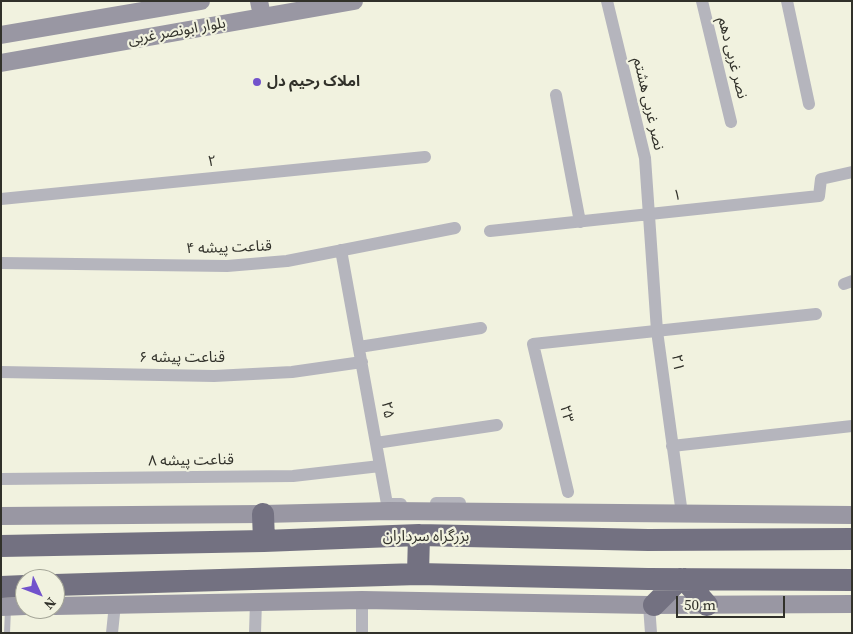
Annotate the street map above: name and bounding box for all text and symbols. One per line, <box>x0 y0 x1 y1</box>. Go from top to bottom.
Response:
street label: بلوار ابونصر غربی <box>127 15 227 49</box>
street label: نصر غربی دهم <box>713 15 751 101</box>
street label: نصر غربی هشتم <box>629 56 667 152</box>
place label: املاک رحیم دل <box>267 73 360 91</box>
marker: املاک رحیم دل <box>251 76 263 88</box>
street label: ۲ <box>207 153 217 171</box>
street label: ۱ <box>672 187 682 205</box>
street label: قناعت پیشه ۴ <box>186 238 272 258</box>
street label: قناعت پیشه ۶ <box>139 349 225 367</box>
street label: ۲۱ <box>667 353 687 373</box>
street label: ۲۵ <box>377 400 397 420</box>
street label: ۲۳ <box>555 403 577 425</box>
street label: قناعت پیشه ۸ <box>148 451 234 471</box>
street label: بزرگراه سرداران <box>383 528 469 546</box>
north arrow <box>15 569 65 619</box>
scale bar <box>678 586 787 618</box>
text: N <box>39 593 61 614</box>
text: 50 m <box>684 594 716 615</box>

